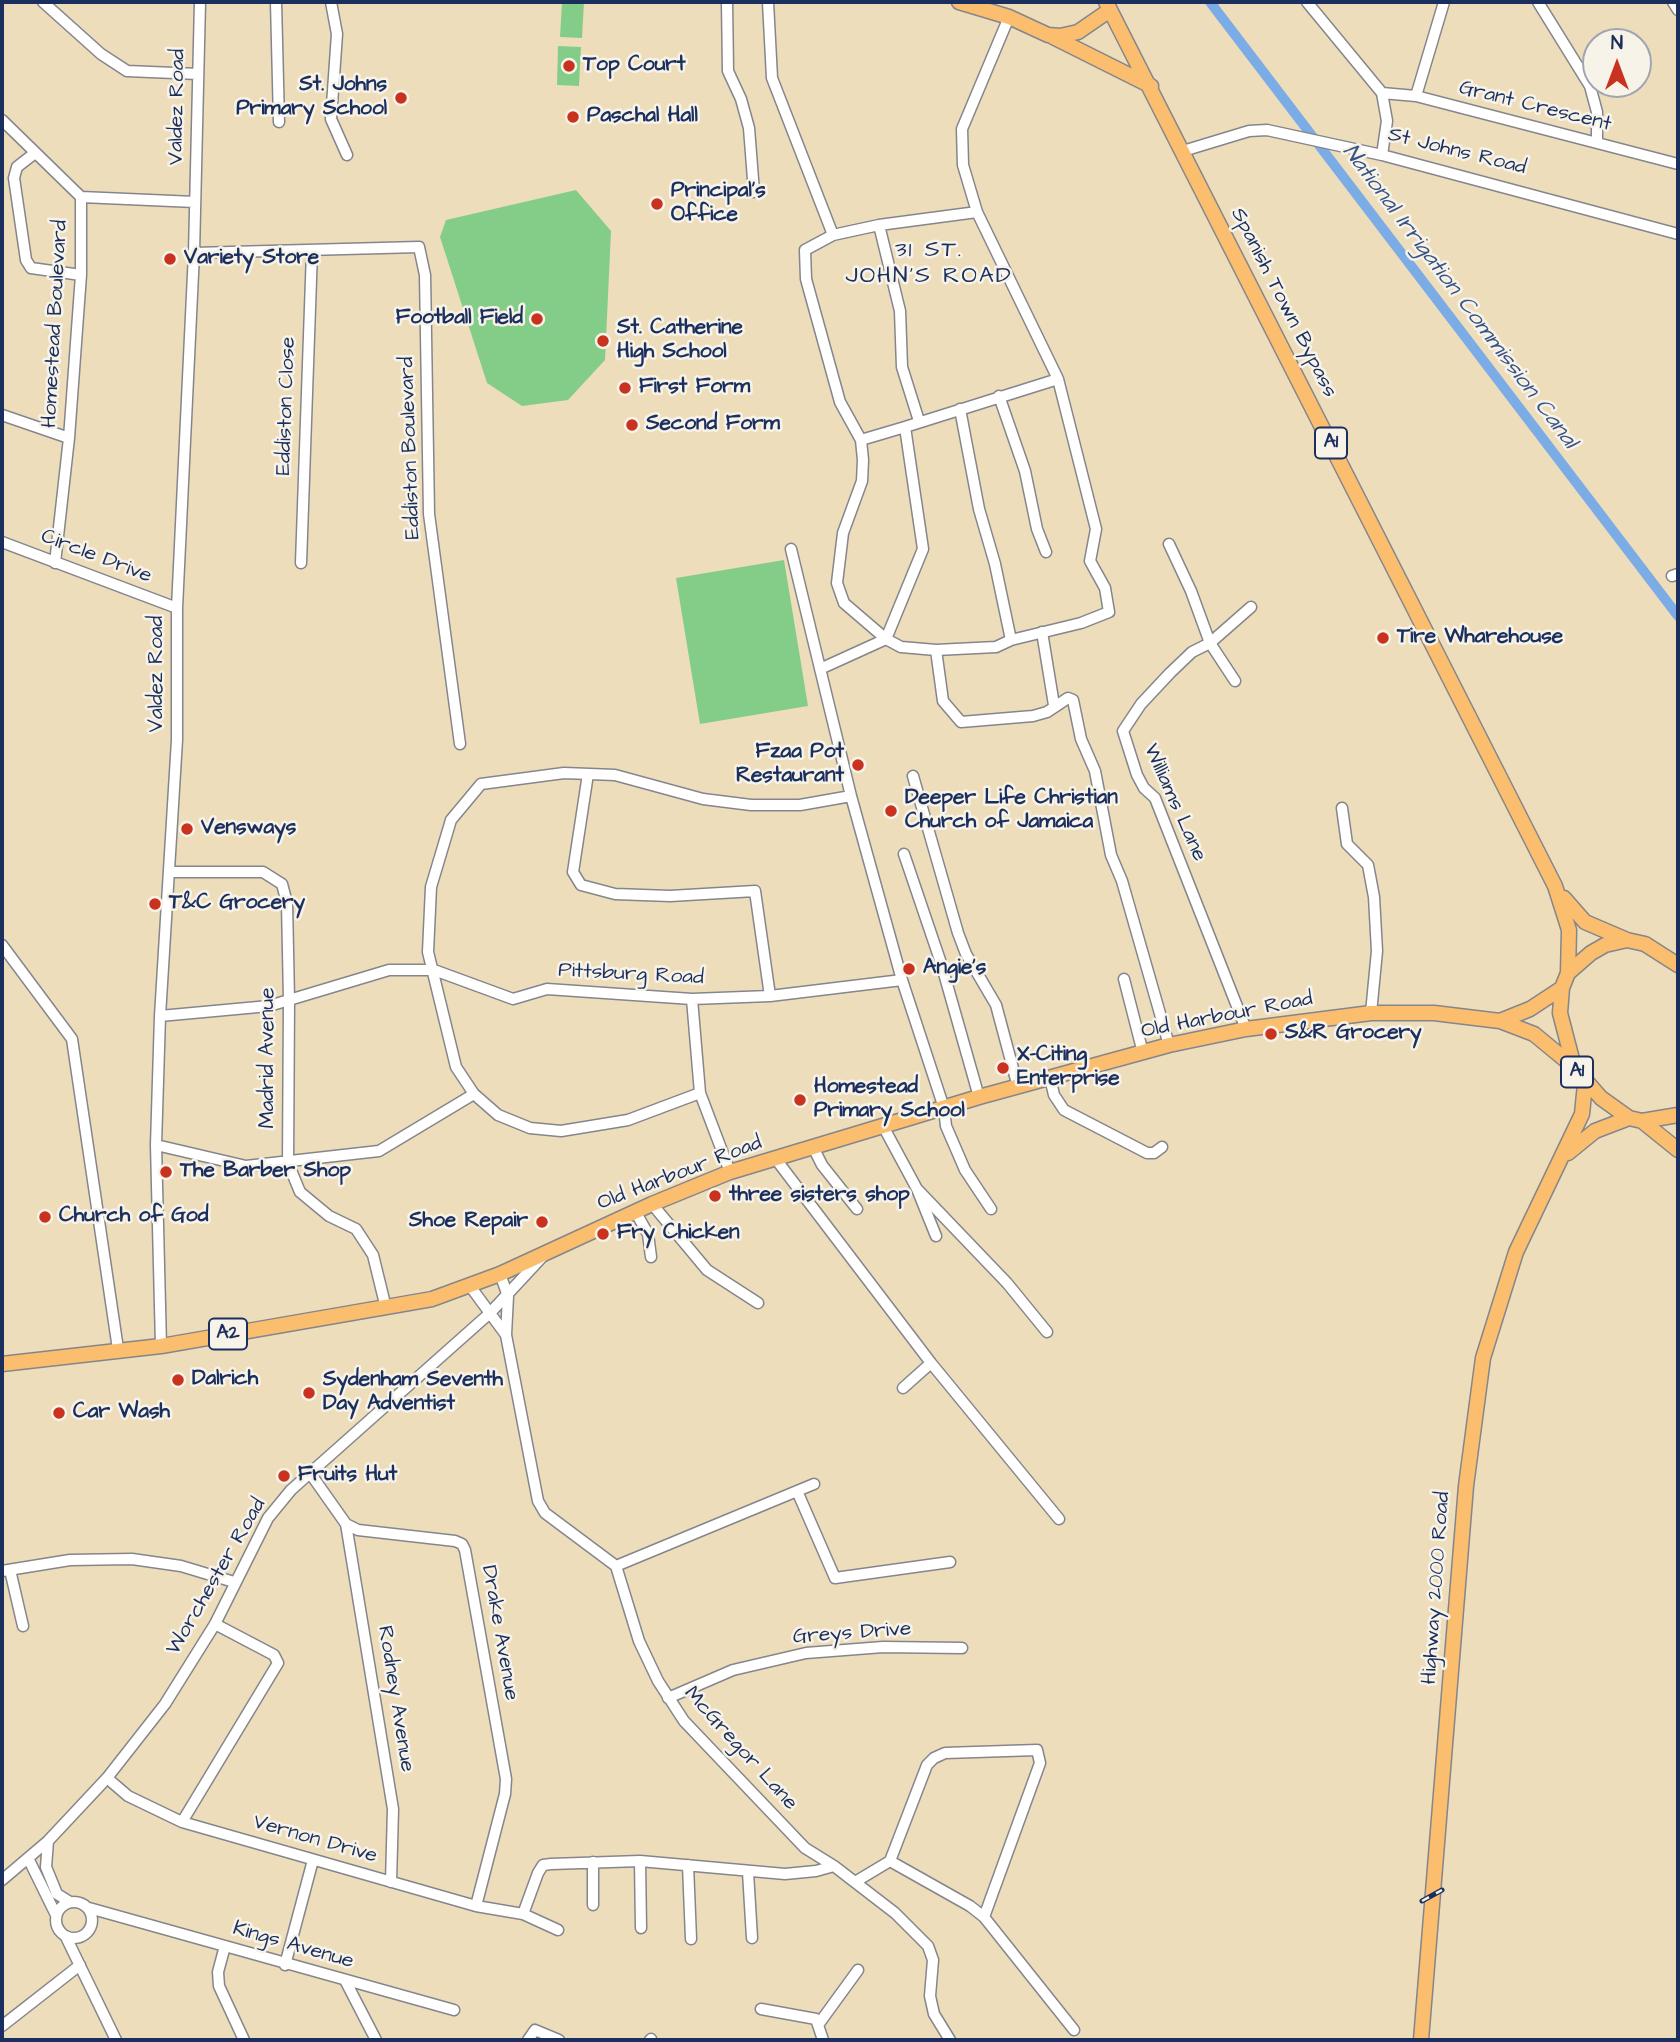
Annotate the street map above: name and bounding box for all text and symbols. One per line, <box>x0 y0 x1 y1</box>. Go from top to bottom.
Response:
north arrow <box>1582 28 1652 98</box>
text: N <box>1611 30 1623 57</box>
street label: Valdez Road <box>164 49 192 165</box>
place label: Top Court <box>583 53 685 79</box>
marker: Top Court <box>561 58 577 74</box>
place label: St. Johns Primary School <box>236 73 387 123</box>
street label: Grant Crescent <box>1456 76 1614 138</box>
marker: St. Johns Primary School <box>393 90 409 106</box>
place label: Paschal Hall <box>587 104 698 130</box>
marker: Paschal Hall <box>565 109 581 125</box>
street label: St Johns Road <box>1385 123 1529 181</box>
water label: National Irrigation Commission Canal <box>1336 139 1582 455</box>
place label: Principal's Office <box>671 179 766 229</box>
marker: Principal's Office <box>649 196 665 212</box>
street label: Spanish Town Bypass <box>1224 204 1342 402</box>
street label: Homestead Boulevard <box>38 219 74 429</box>
district label: 31 ST. JOHN'S ROAD <box>847 237 1011 291</box>
place label: Variety Store <box>184 246 319 272</box>
marker: Variety Store <box>162 251 178 267</box>
place label: Football Field <box>396 306 523 332</box>
marker: Football Field <box>529 311 545 327</box>
place label: St. Catherine High School <box>617 316 743 366</box>
marker: St. Catherine High School <box>595 333 611 349</box>
street label: Eddiston Close <box>272 336 302 476</box>
street label: Eddiston Boulevard <box>395 356 427 540</box>
place label: First Form <box>639 375 750 401</box>
marker: First Form <box>617 380 633 396</box>
place label: Second Form <box>646 412 780 438</box>
marker: Second Form <box>624 417 640 433</box>
road number: A1 <box>1315 428 1347 458</box>
street label: Circle Drive <box>37 524 155 590</box>
street label: Valdez Road <box>145 616 171 732</box>
place label: Tire Wharehouse <box>1397 625 1563 651</box>
marker: Tire Wharehouse <box>1375 630 1391 646</box>
place label: Fzaa Pot Restaurant <box>736 740 844 790</box>
street label: Williams Lane <box>1137 740 1211 866</box>
marker: Fzaa Pot Restaurant <box>850 757 866 773</box>
place label: Deeper Life Christian Church of Jamaica <box>905 786 1118 836</box>
marker: Deeper Life Christian Church of Jamaica <box>883 803 899 819</box>
place label: Vensways <box>201 816 296 842</box>
marker: Vensways <box>179 821 195 837</box>
place label: T&C Grocery <box>169 891 305 917</box>
marker: T&C Grocery <box>147 896 163 912</box>
place label: Angie's <box>923 956 986 982</box>
street label: Pittsburg Road <box>558 959 704 991</box>
marker: Angie's <box>901 961 917 977</box>
street label: Old Harbour Road <box>1139 987 1315 1045</box>
street label: Madrid Avenue <box>256 988 282 1128</box>
place label: S&R Grocery <box>1285 1021 1422 1047</box>
marker: S&R Grocery <box>1263 1026 1279 1042</box>
place label: X-Citing Enterprise <box>1017 1043 1120 1093</box>
road number: A1 <box>1561 1056 1593 1088</box>
marker: X-Citing Enterprise <box>995 1060 1011 1076</box>
place label: Homestead Primary School <box>814 1075 965 1125</box>
marker: Homestead Primary School <box>792 1092 808 1108</box>
street label: Old Harbour Road <box>594 1131 766 1217</box>
place label: The Barber Shop <box>180 1159 351 1185</box>
marker: The Barber Shop <box>158 1164 174 1180</box>
place label: three sisters shop <box>729 1183 910 1209</box>
marker: three sisters shop <box>707 1188 723 1204</box>
place label: Church of God <box>59 1204 208 1230</box>
marker: Church of God <box>37 1209 53 1225</box>
place label: Shoe Repair <box>409 1209 528 1235</box>
marker: Shoe Repair <box>534 1214 550 1230</box>
place label: Fry Chicken <box>617 1221 740 1247</box>
marker: Fry Chicken <box>595 1226 611 1242</box>
road number: A2 <box>209 1318 247 1350</box>
place label: Dalrich <box>192 1367 258 1393</box>
place label: Sydenham Seventh Day Adventist <box>323 1368 503 1418</box>
marker: Dalrich <box>170 1372 186 1388</box>
marker: Sydenham Seventh Day Adventist <box>301 1385 317 1401</box>
place label: Car Wash <box>73 1400 170 1426</box>
marker: Car Wash <box>51 1405 67 1421</box>
place label: Fruits Hut <box>298 1463 397 1489</box>
marker: Fruits Hut <box>276 1468 292 1484</box>
street label: Highway 2000 Road <box>1418 1491 1456 1685</box>
street label: Worchester Road <box>162 1494 272 1660</box>
street label: Drake Avenue <box>475 1563 523 1703</box>
street label: Greys Drive <box>792 1617 912 1651</box>
street label: Rodney Avenue <box>371 1624 419 1774</box>
street label: McGregor Lane <box>678 1682 802 1816</box>
street label: Vernon Drive <box>250 1810 380 1870</box>
street label: Kings Avenue <box>230 1917 356 1975</box>

